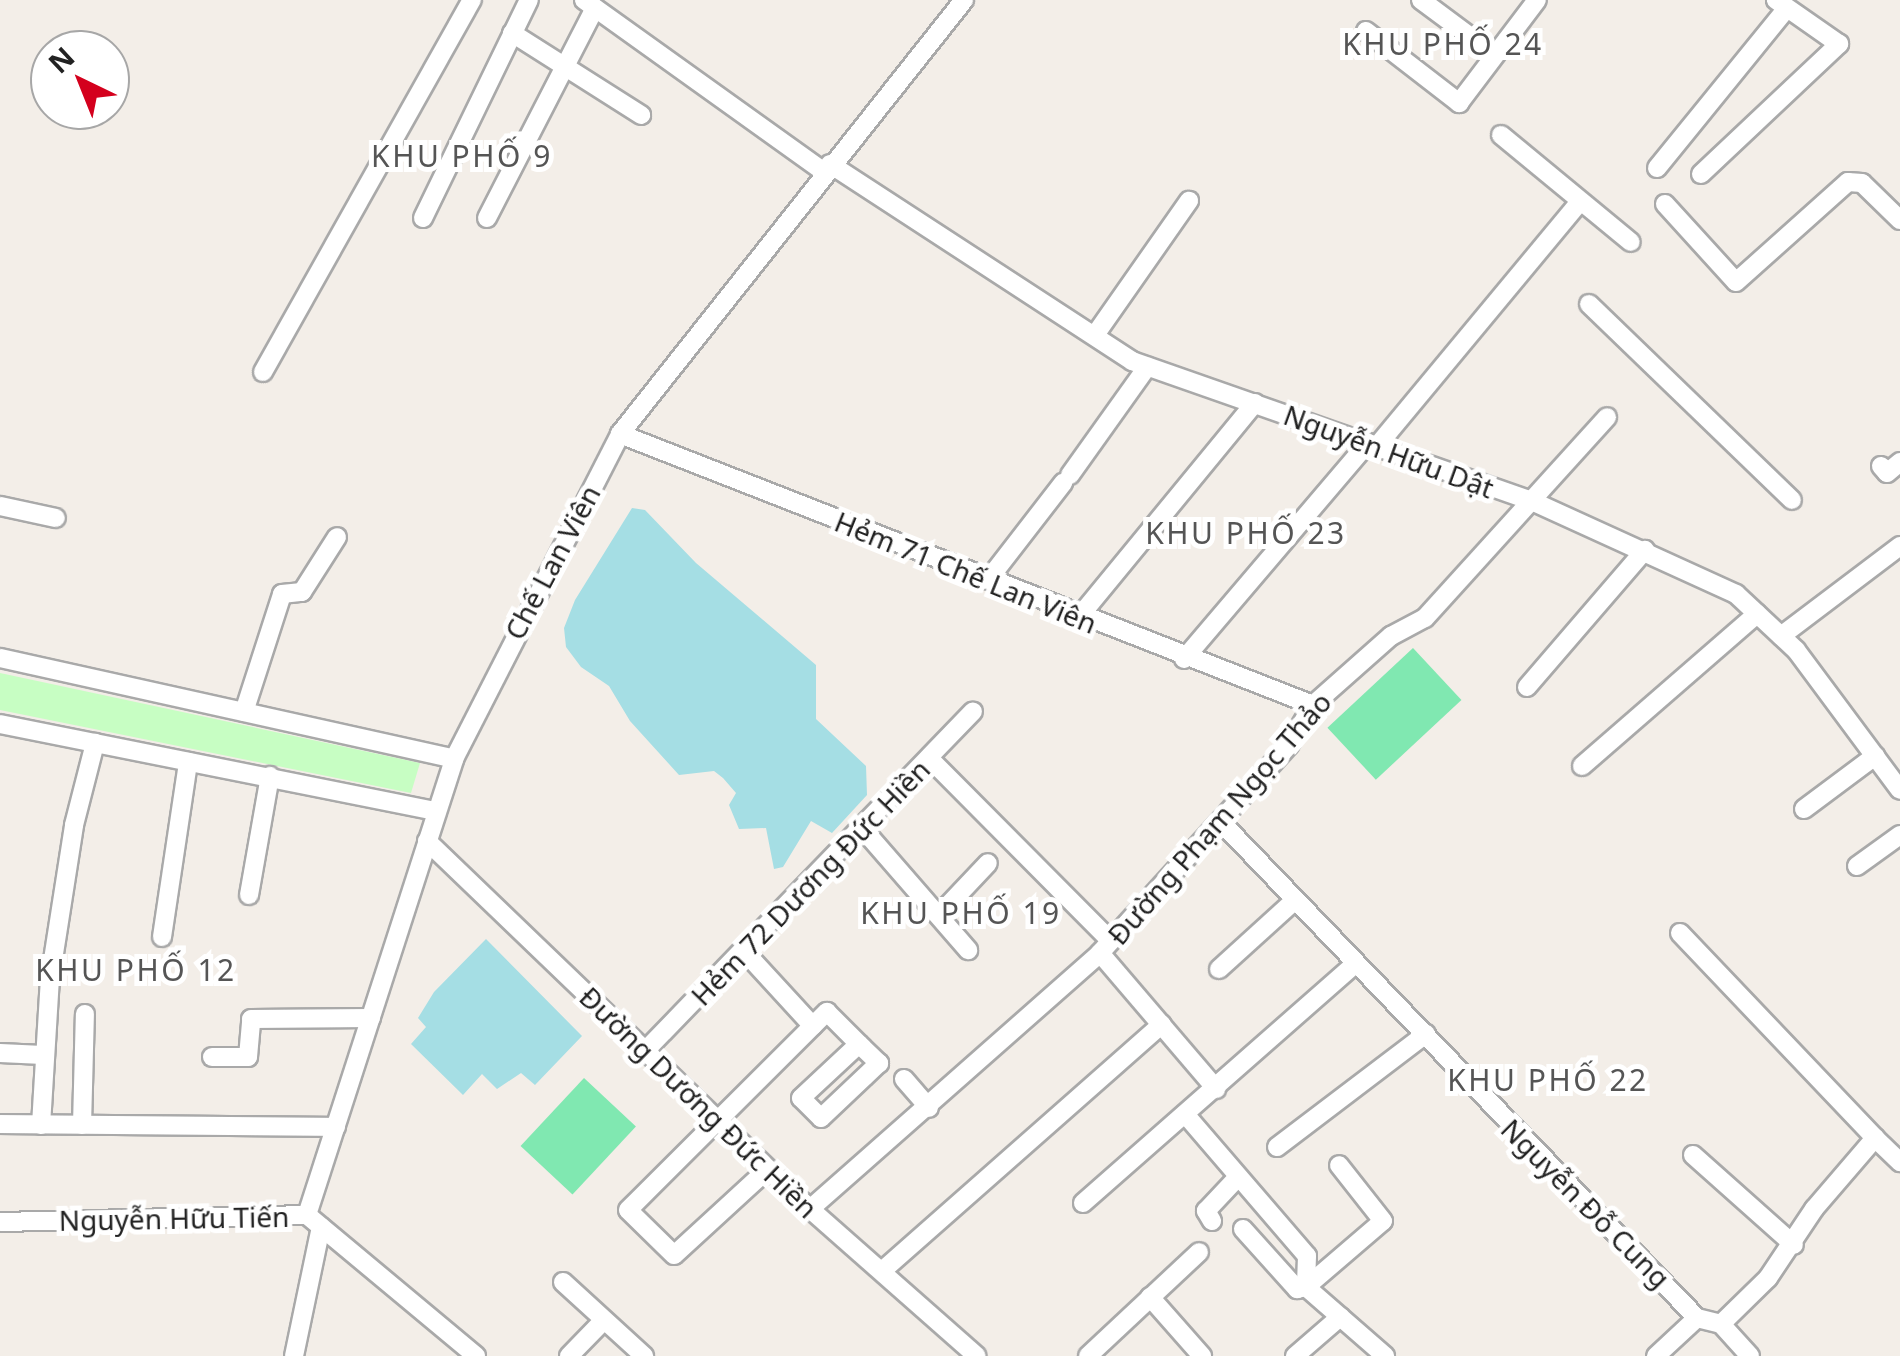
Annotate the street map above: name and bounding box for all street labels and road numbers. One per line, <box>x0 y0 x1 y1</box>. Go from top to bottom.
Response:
street label: Nguyễn Hữu Dật <box>1279 397 1499 505</box>
street label: Chế Lan Viên <box>497 479 607 645</box>
street label: Hẻm 71 Chế Lan Viên <box>830 504 1102 640</box>
street label: Đường Phạm Ngọc Thảo <box>1100 685 1338 951</box>
street label: Hẻm 72 Dương Đức Hiền <box>684 752 936 1012</box>
street label: Đường Dương Đức Hiền <box>573 980 825 1224</box>
street label: Nguyễn Đỗ Cung <box>1495 1112 1677 1294</box>
street label: Nguyễn Hữu Tiến <box>58 1199 290 1237</box>

